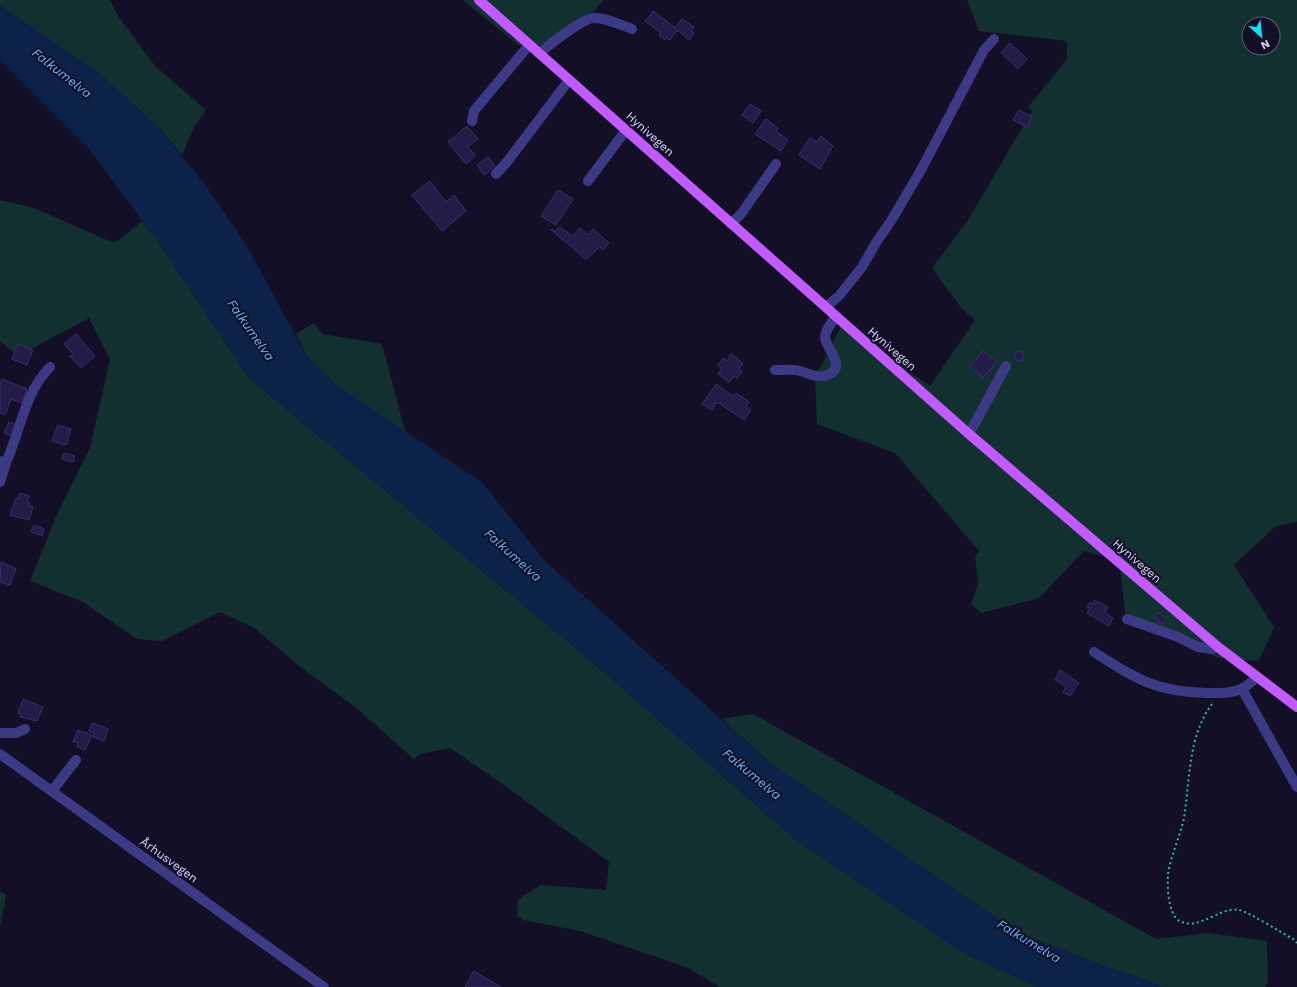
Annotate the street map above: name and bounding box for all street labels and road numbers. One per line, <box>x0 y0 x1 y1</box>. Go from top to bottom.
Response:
street label: Hynivegen <box>623 109 677 159</box>
street label: Hynivegen <box>865 324 919 374</box>
street label: Hynivegen <box>1110 536 1164 586</box>
street label: Århusvegen <box>137 834 201 886</box>

